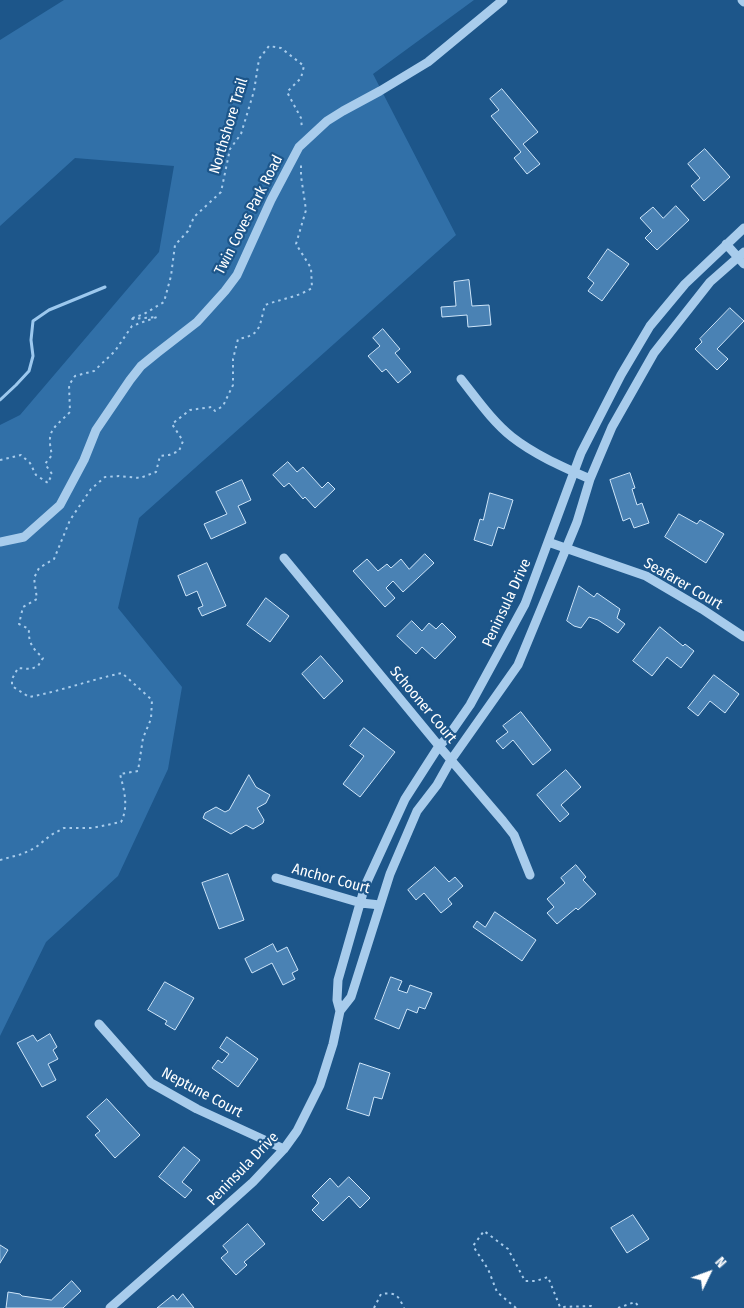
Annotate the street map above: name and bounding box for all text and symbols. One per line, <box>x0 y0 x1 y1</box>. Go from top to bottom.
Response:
street label: Northshore Trail <box>206 76 252 176</box>
street label: Twin Coves Park Road <box>211 152 287 278</box>
street label: Seafarer Court <box>640 554 726 614</box>
street label: Peninsula Drive <box>479 556 535 650</box>
street label: Schooner Court <box>386 663 460 747</box>
street label: Anchor Court <box>290 860 372 898</box>
street label: Neptune Court <box>158 1064 246 1122</box>
street label: Peninsula Drive <box>203 1129 283 1209</box>
north arrow <box>684 1248 734 1298</box>
text: N <box>711 1254 730 1271</box>

